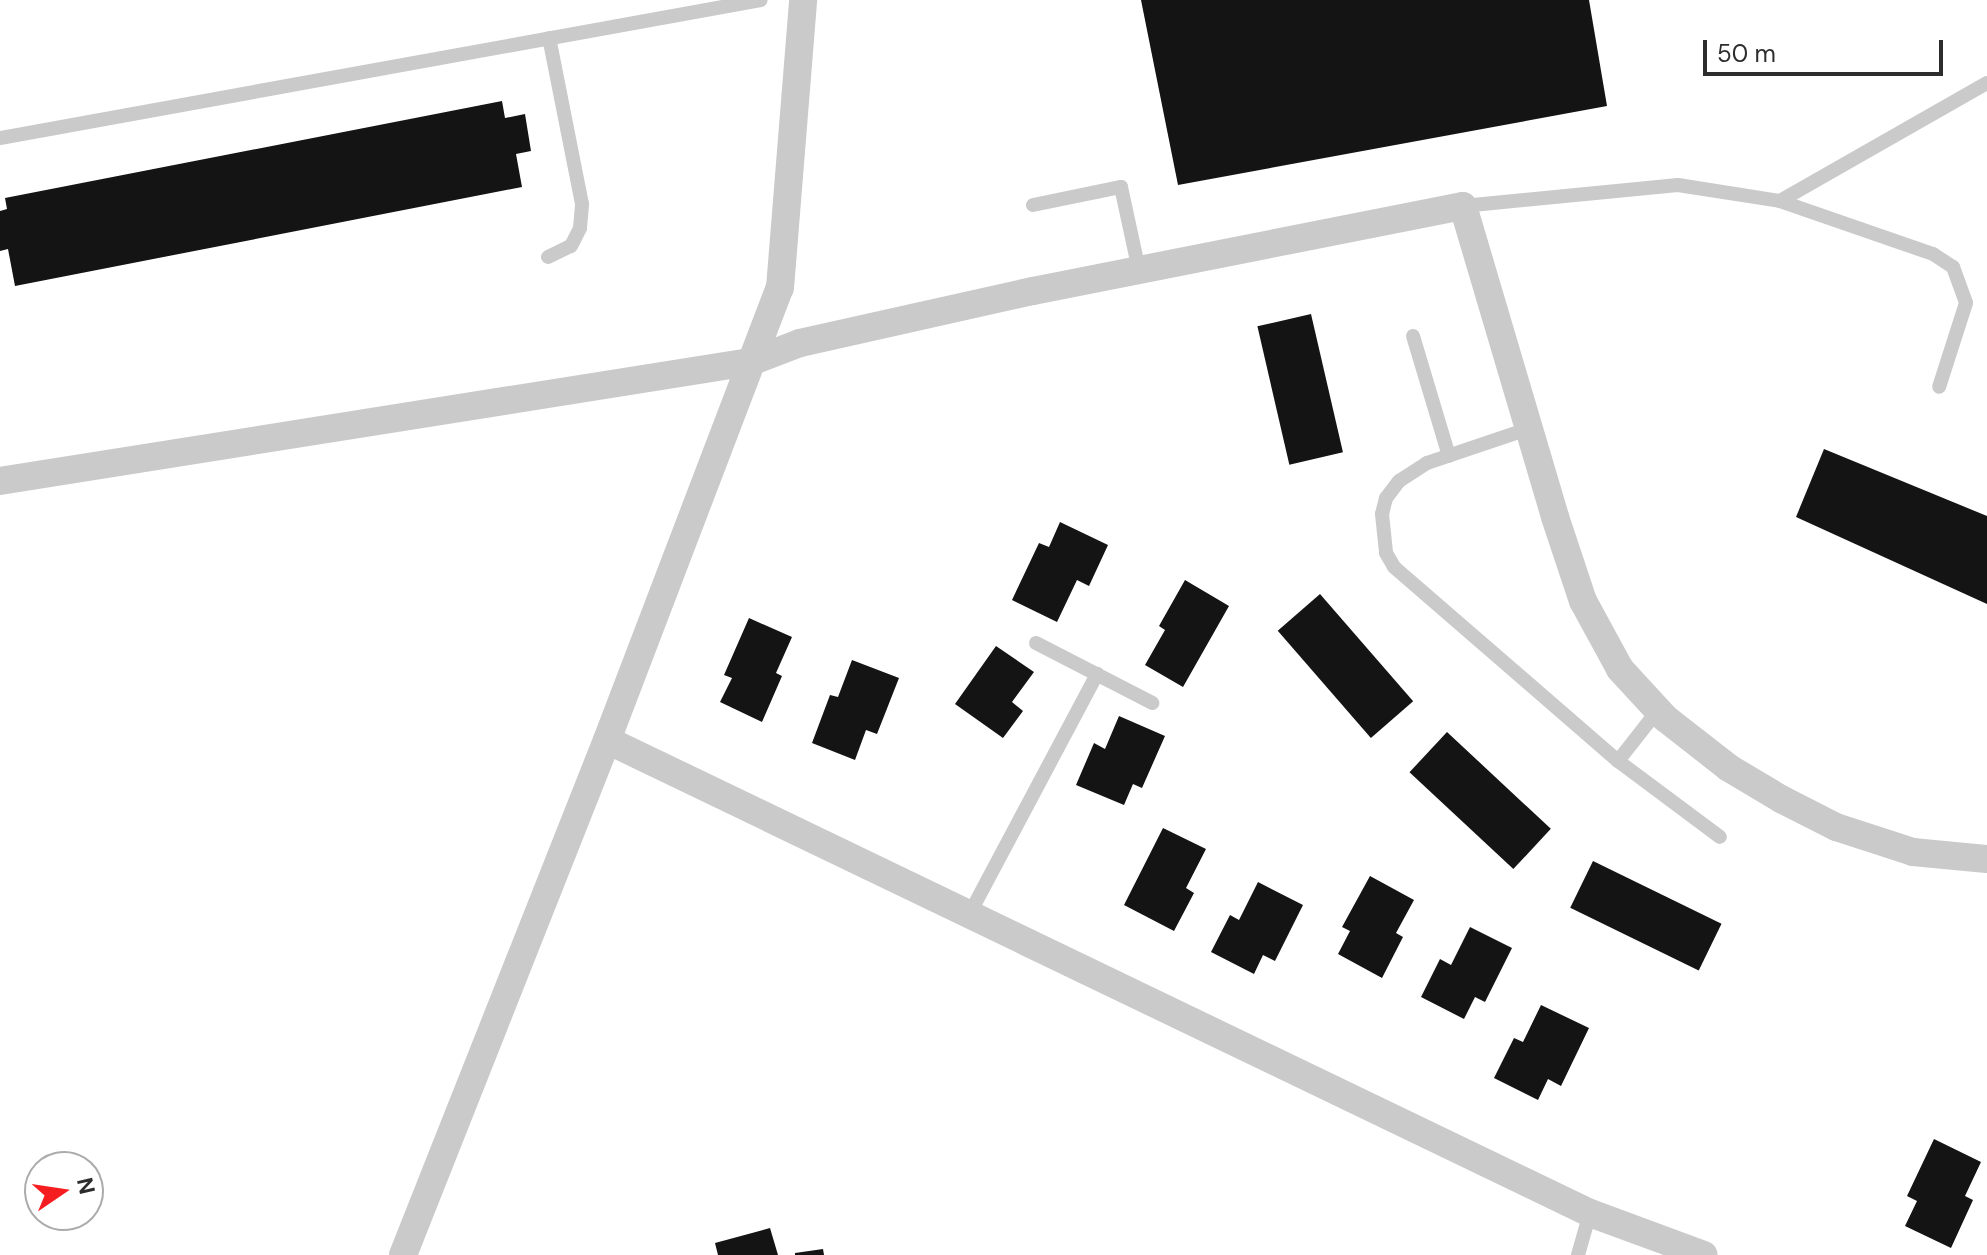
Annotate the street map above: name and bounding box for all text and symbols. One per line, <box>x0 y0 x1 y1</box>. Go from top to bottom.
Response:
scale bar <box>1707 24 1947 74</box>
text: 50 m <box>1717 38 1776 69</box>
north arrow <box>24 1151 104 1231</box>
text: N <box>70 1175 102 1197</box>

